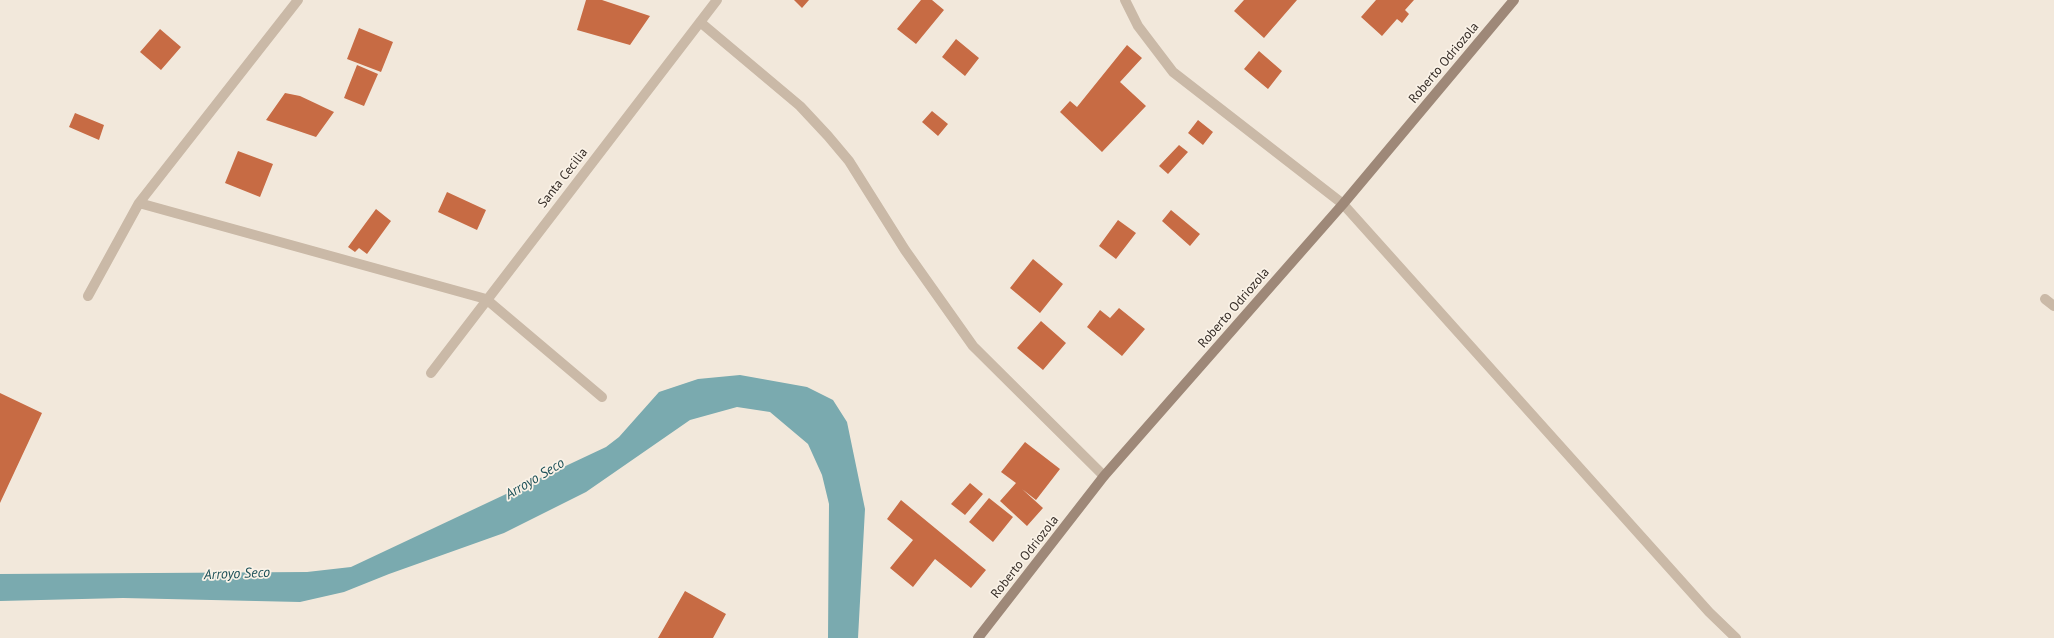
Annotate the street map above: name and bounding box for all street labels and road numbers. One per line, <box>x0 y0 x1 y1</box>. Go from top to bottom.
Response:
street label: Roberto Odriozola <box>1406 19 1482 107</box>
street label: Santa Cecilia <box>535 145 591 211</box>
street label: Roberto Odriozola <box>1195 265 1273 351</box>
street label: Roberto Odriozola <box>988 513 1062 601</box>

